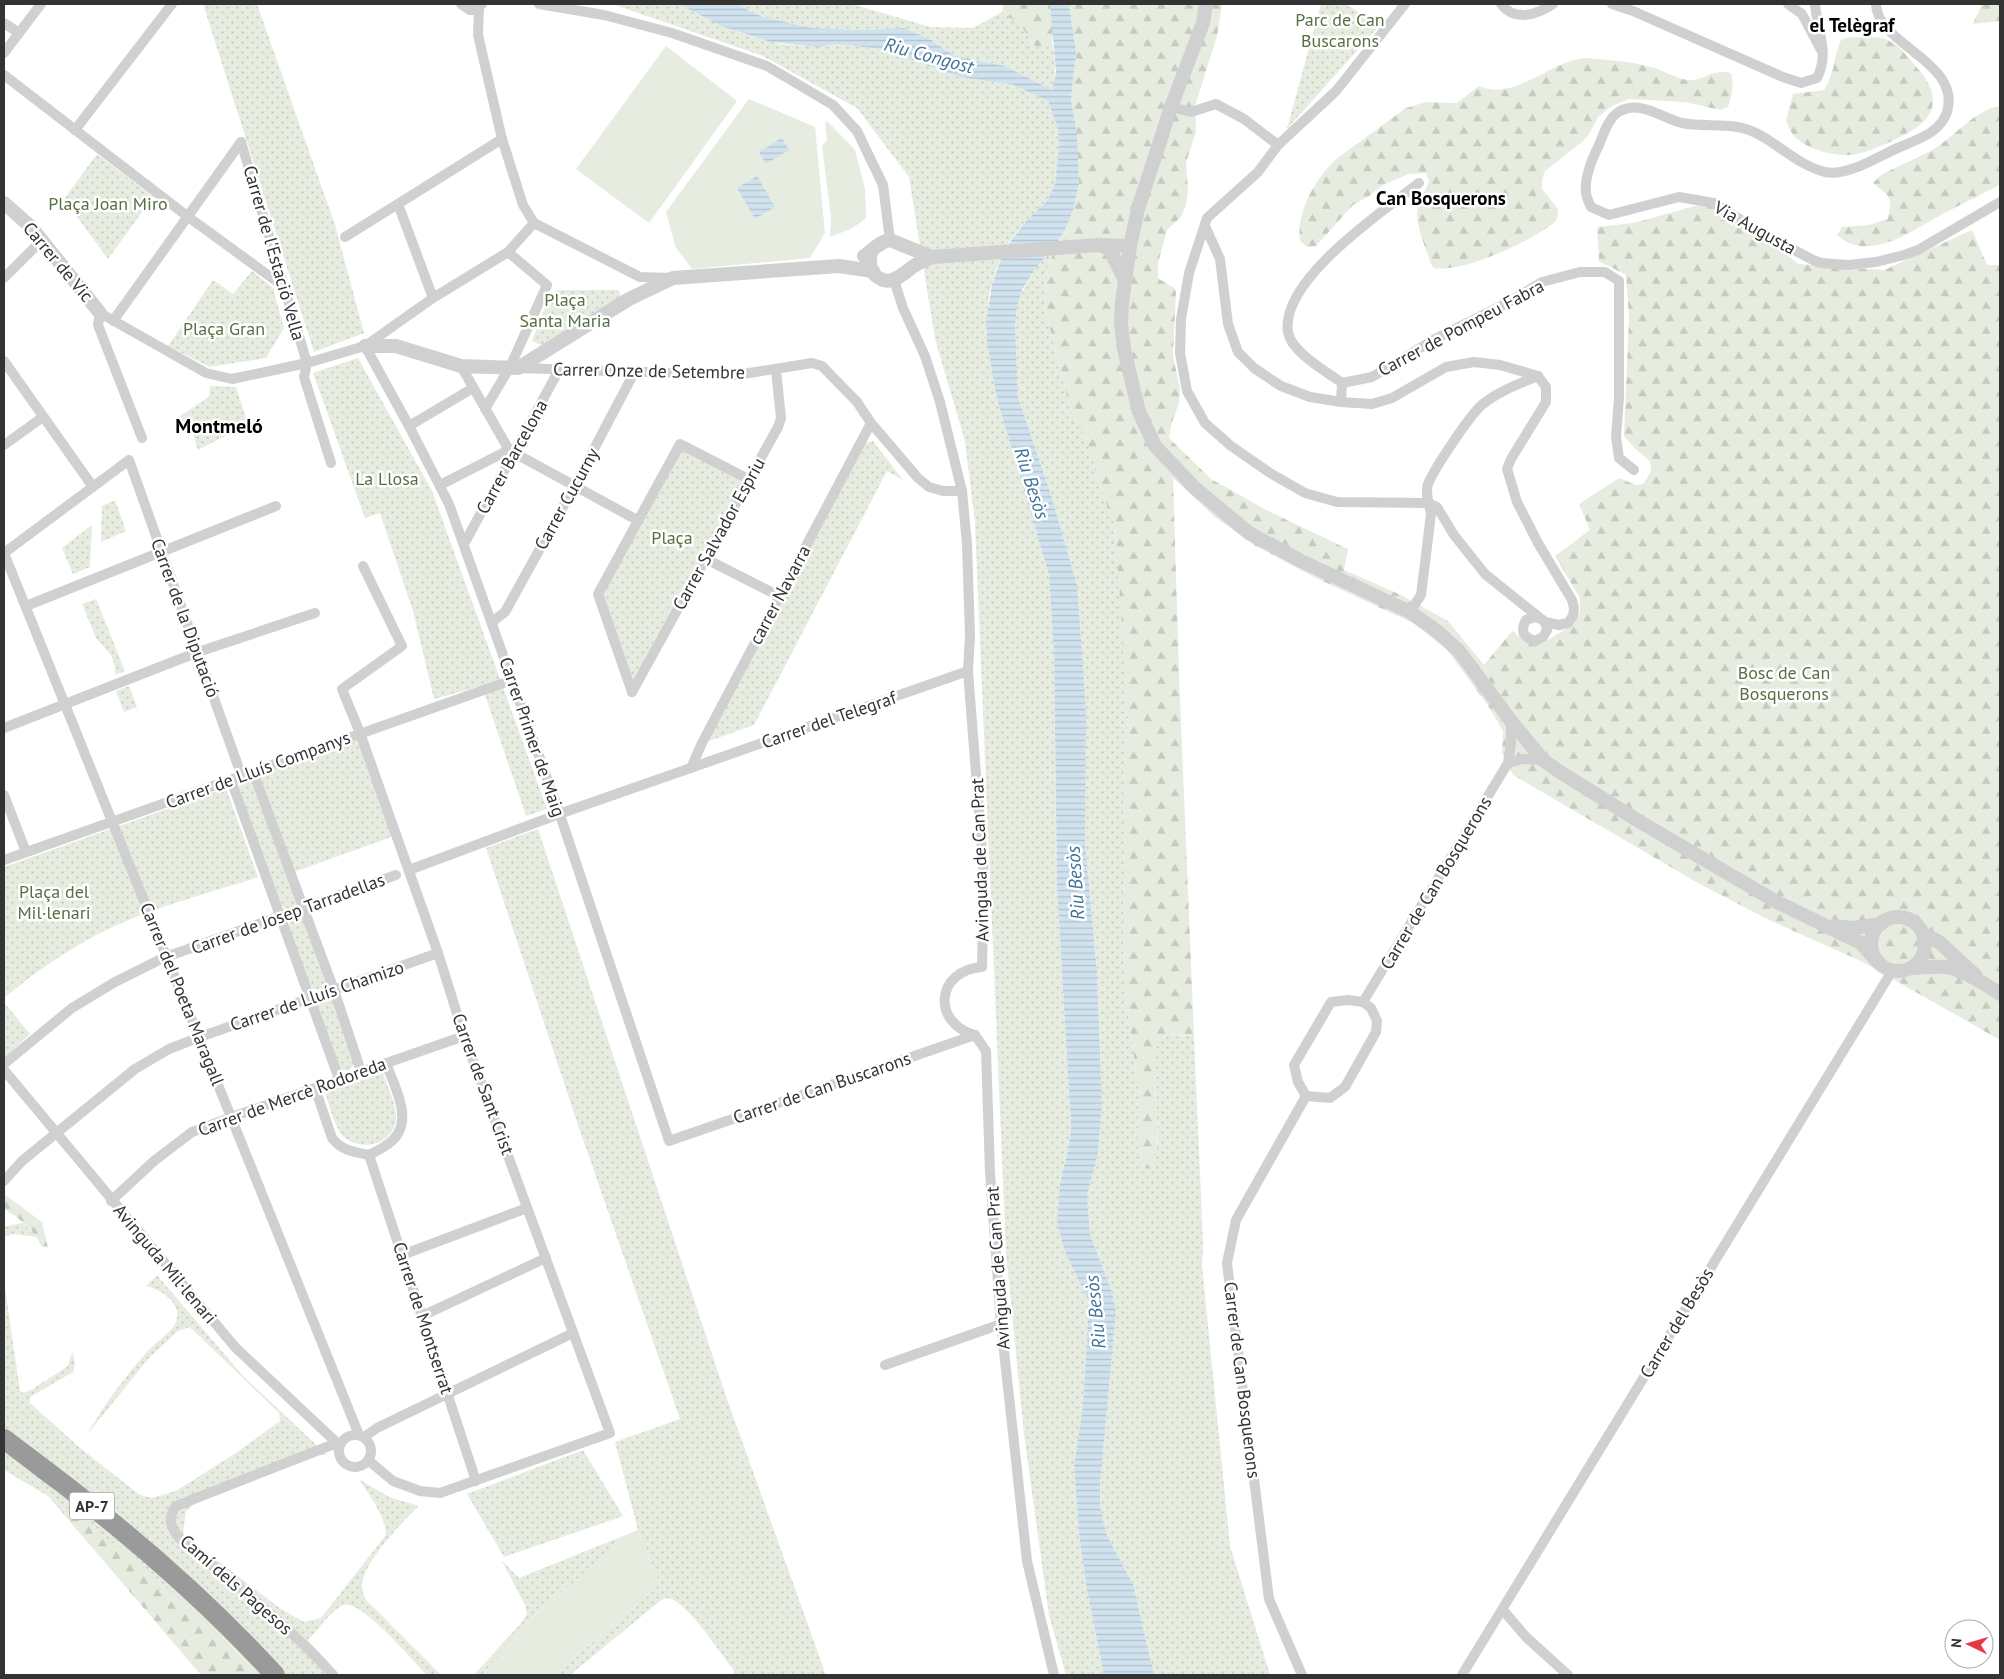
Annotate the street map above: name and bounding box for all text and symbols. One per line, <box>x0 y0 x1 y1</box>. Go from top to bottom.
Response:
park label: Parc de Can Buscarons <box>1295 8 1385 52</box>
district label: el Telègraf <box>1810 13 1896 37</box>
water label: Riu Congost <box>882 32 977 79</box>
street label: Carrer de l'Estació Vella <box>238 163 310 343</box>
district label: Can Bosquerons <box>1376 186 1506 210</box>
park label: Plaça Joan Miro <box>48 192 168 215</box>
street label: Via Augusta <box>1709 195 1800 260</box>
street label: Carrer de Vic <box>18 217 99 306</box>
street label: Carrer de Pompeu Fabra <box>1374 274 1548 381</box>
park label: Plaça Santa Maria <box>519 288 611 332</box>
park label: Plaça Gran <box>183 317 265 340</box>
street label: Carrer Onze de Setembre <box>553 357 745 384</box>
street label: Carrer Barcelona <box>471 396 552 518</box>
district label: Montmeló <box>175 413 263 439</box>
street label: Carrer Cucurny <box>529 443 604 554</box>
water label: Riu Besòs <box>1009 444 1055 522</box>
street label: Carrer Salvador Espriu <box>667 454 770 614</box>
park label: La Llosa <box>355 467 419 490</box>
park label: Plaça <box>651 526 693 549</box>
street label: Carrer de la Diputació <box>146 535 225 700</box>
street label: carrer Navarra <box>744 541 815 648</box>
street label: Carrer Primer de Maig <box>494 654 571 820</box>
park label: Bosc de Can Bosquerons <box>1738 661 1830 705</box>
street label: Carrer del Telegraf <box>758 685 900 753</box>
street label: Carrer de Lluís Companys <box>162 725 353 814</box>
street label: Avinguda de Can Prat <box>965 778 994 942</box>
street label: Carrer de Can Bosquerons <box>1375 792 1496 973</box>
water label: Riu Besòs <box>1060 845 1090 921</box>
street label: Carrer de Josep Tarradellas <box>188 868 388 959</box>
park label: Plaça del Mil·lenari <box>17 880 91 924</box>
street label: Carrer del Poeta Maragall <box>135 899 230 1089</box>
street label: Carrer de Lluís Chamizo <box>227 955 407 1036</box>
street label: Carrer de Sant Crist <box>447 1010 520 1158</box>
street label: Carrer de Can Buscarons <box>730 1046 914 1129</box>
street label: Carrer de Mercè Rodoreda <box>195 1052 389 1141</box>
street label: Avinguda de Can Prat <box>980 1186 1015 1351</box>
street label: Avinguda Mil·lenari <box>109 1199 222 1328</box>
street label: Carrer de Montserrat <box>388 1239 459 1397</box>
street label: Carrer del Besòs <box>1635 1263 1719 1382</box>
water label: Riu Besòs <box>1079 1273 1111 1350</box>
street label: Carrer de Can Bosquerons <box>1219 1280 1266 1480</box>
road number: AP-7 <box>70 1492 114 1520</box>
street label: Camí dels Pagesos <box>175 1529 297 1640</box>
north arrow <box>1944 1619 1994 1669</box>
text: N <box>1947 1637 1965 1648</box>

